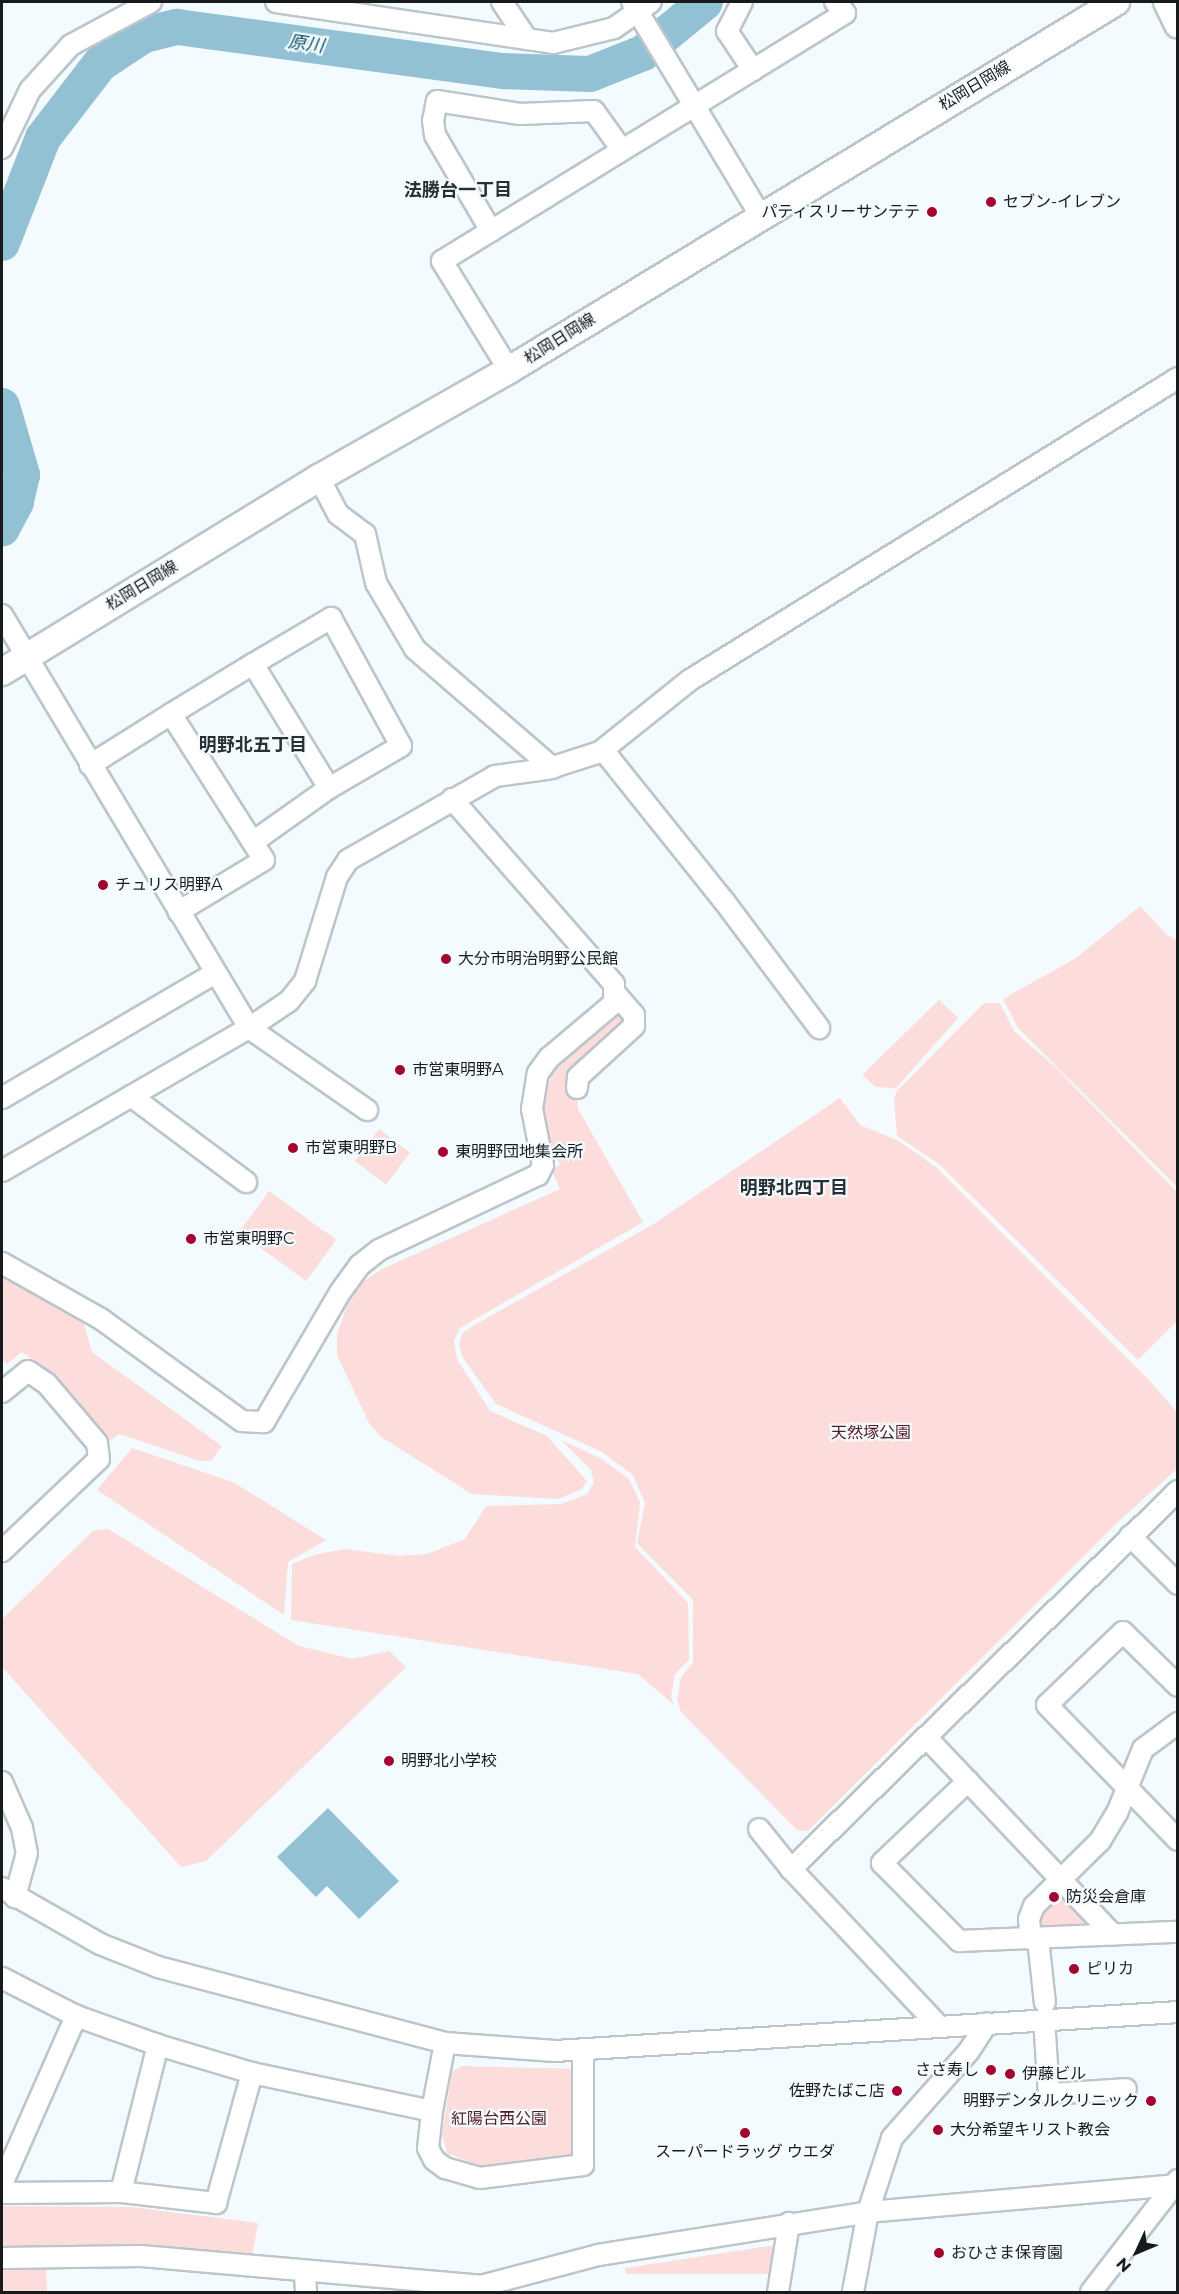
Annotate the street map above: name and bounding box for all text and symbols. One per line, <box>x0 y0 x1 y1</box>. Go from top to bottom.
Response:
water label: 原川 <box>287 31 325 57</box>
street label: 松岡日岡線 <box>936 57 1014 115</box>
district label: 法勝台一丁目 <box>404 179 512 201</box>
place label: セブン-イレブン <box>1003 192 1121 212</box>
marker: セブン-イレブン <box>984 195 998 209</box>
place label: パティスリーサンテテ <box>760 202 920 222</box>
marker: パティスリーサンテテ <box>925 205 939 219</box>
street label: 松岡日岡線 <box>521 310 599 368</box>
street label: 松岡日岡線 <box>103 557 181 615</box>
district label: 明野北五丁目 <box>199 734 307 756</box>
place label: チュリス明野A <box>115 875 222 895</box>
marker: チュリス明野A <box>96 878 110 892</box>
place label: 大分市明治明野公民館 <box>458 949 618 969</box>
marker: 大分市明治明野公民館 <box>439 952 453 966</box>
place label: 市営東明野A <box>412 1060 503 1080</box>
marker: 市営東明野A <box>393 1063 407 1077</box>
place label: 市営東明野B <box>305 1138 397 1158</box>
marker: 市営東明野B <box>286 1141 300 1155</box>
place label: 東明野団地集会所 <box>455 1142 583 1162</box>
marker: 東明野団地集会所 <box>436 1145 450 1159</box>
district label: 明野北四丁目 <box>740 1177 848 1199</box>
place label: 市営東明野C <box>203 1229 294 1249</box>
marker: 市営東明野C <box>184 1232 198 1246</box>
park label: 天然塚公園 <box>831 1423 911 1443</box>
place label: 明野北小学校 <box>401 1751 497 1771</box>
marker: 明野北小学校 <box>382 1754 396 1768</box>
place label: 防災会倉庫 <box>1066 1887 1146 1907</box>
marker: 防災会倉庫 <box>1047 1890 1061 1904</box>
place label: ピリカ <box>1086 1959 1134 1979</box>
marker: ピリカ <box>1067 1962 1081 1976</box>
place label: ささ寿し <box>915 2060 979 2080</box>
marker: ささ寿し <box>984 2063 998 2077</box>
place label: 伊藤ビル <box>1022 2064 1086 2084</box>
marker: 伊藤ビル <box>1003 2067 1017 2081</box>
place label: 佐野たばこ店 <box>789 2081 885 2101</box>
marker: 佐野たばこ店 <box>890 2084 904 2098</box>
place label: 明野デンタルクリニック <box>963 2091 1139 2111</box>
marker: 明野デンタルクリニック <box>1144 2094 1158 2108</box>
park label: 紅陽台西公園 <box>451 2109 547 2129</box>
place label: 大分希望キリスト教会 <box>950 2120 1110 2140</box>
marker: 大分希望キリスト教会 <box>931 2123 945 2137</box>
marker: スーパードラッグ ウエダ <box>738 2126 752 2140</box>
place label: スーパードラッグ ウエダ <box>655 2142 835 2162</box>
north arrow <box>1107 2222 1167 2282</box>
place label: おひさま保育園 <box>951 2243 1063 2263</box>
marker: おひさま保育園 <box>932 2246 946 2260</box>
text: N <box>1112 2254 1135 2276</box>

